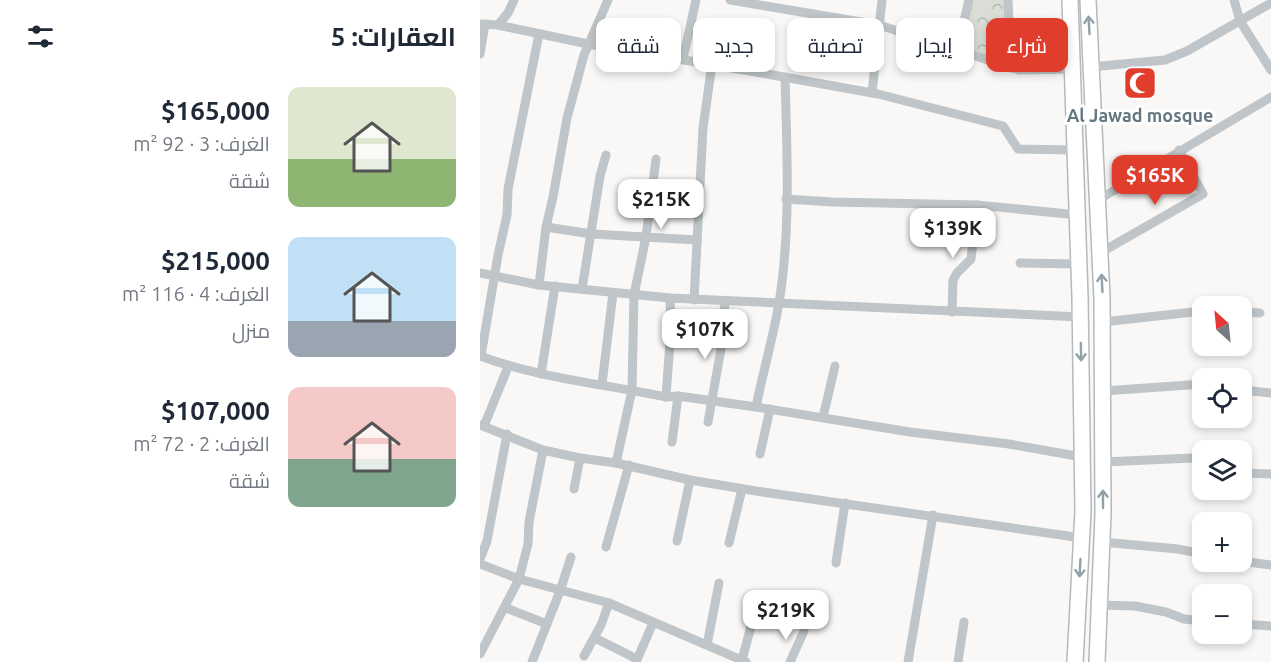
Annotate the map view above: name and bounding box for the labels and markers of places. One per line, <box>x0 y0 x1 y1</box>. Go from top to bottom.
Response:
mosque icon: Al Jawad mosque <box>1122 65 1158 101</box>
place label: Al Jawad mosque <box>1067 105 1213 125</box>
pin: $165K <box>1113 155 1197 206</box>
pin: $215K <box>619 179 703 230</box>
pin: $139K <box>911 208 995 259</box>
pin: $107K <box>663 309 747 360</box>
pin: $219K <box>744 590 828 641</box>

